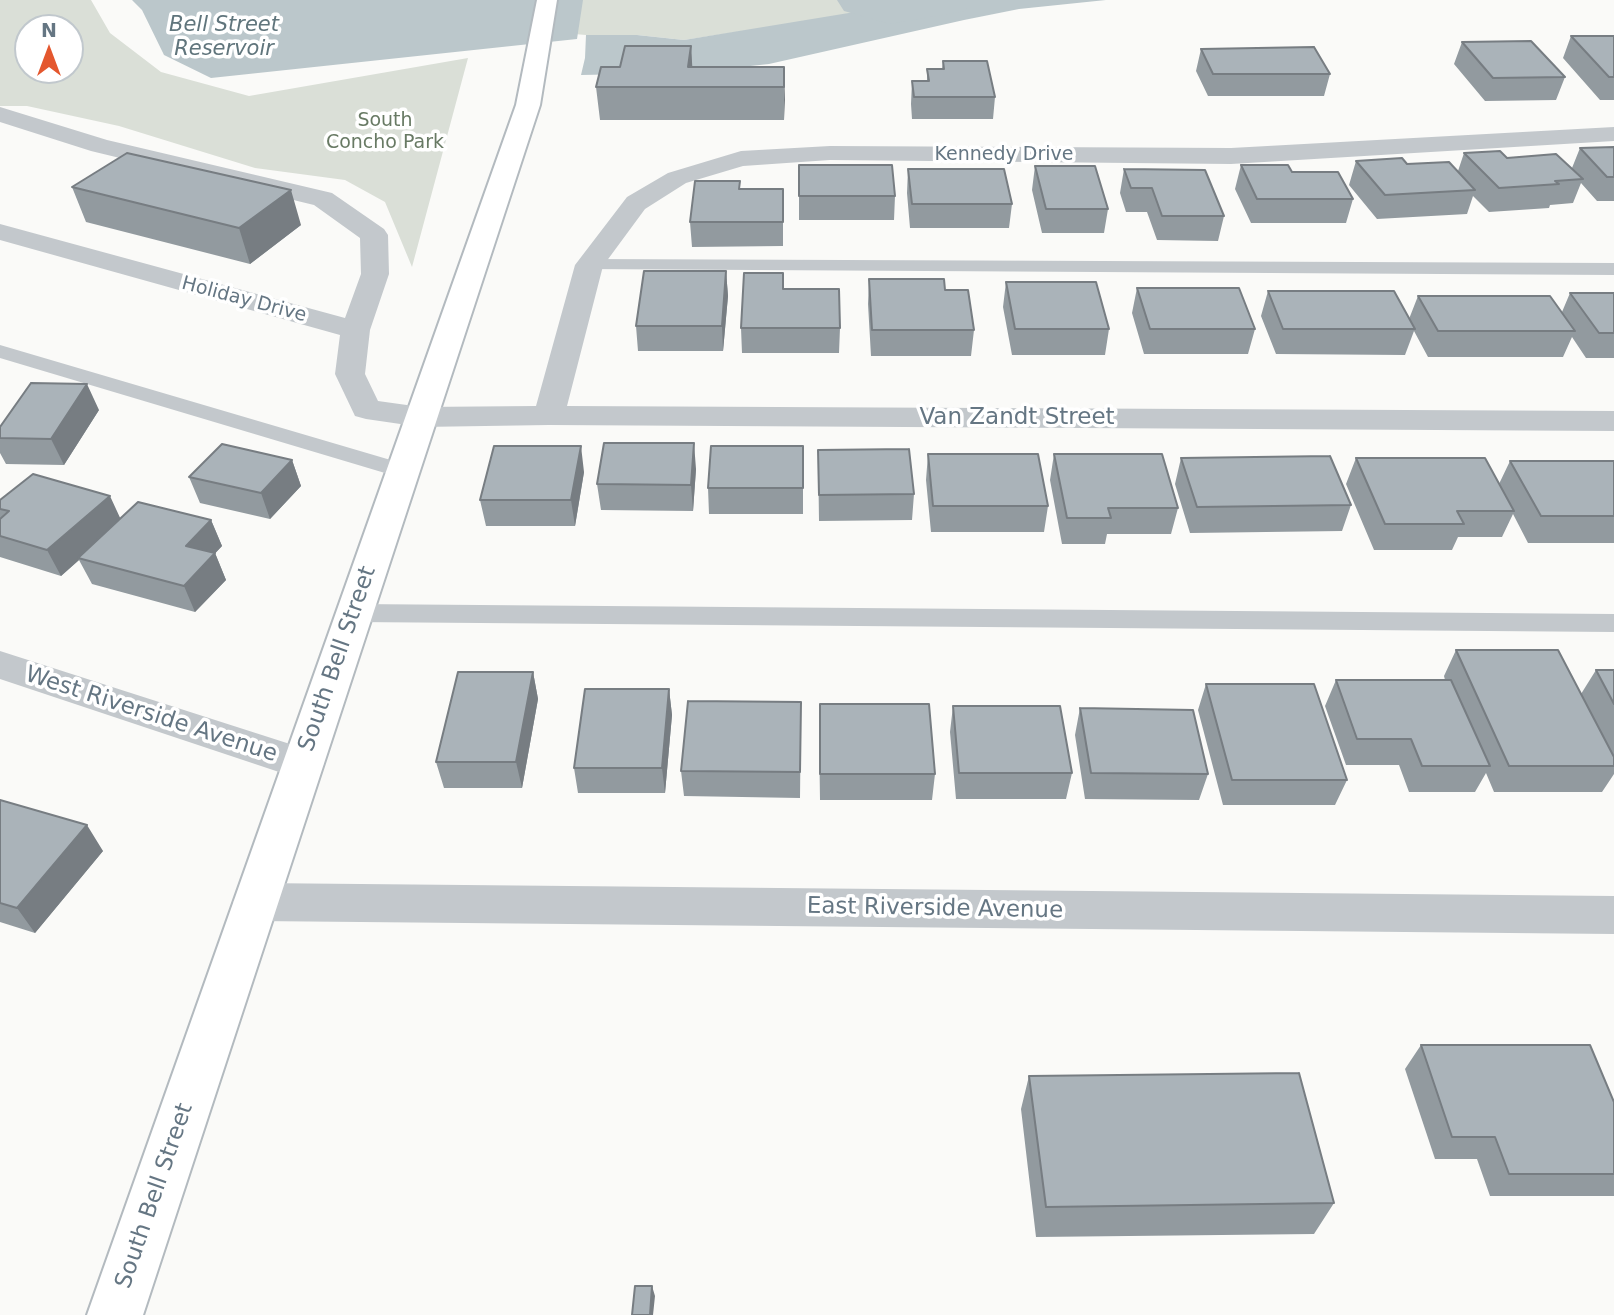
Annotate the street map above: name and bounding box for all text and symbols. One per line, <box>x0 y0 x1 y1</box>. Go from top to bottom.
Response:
water label: Bell Street Reservoir <box>169 13 279 63</box>
north arrow <box>14 14 84 84</box>
text: N <box>41 19 57 41</box>
park label: South Concho Park <box>326 110 444 154</box>
street label: Kennedy Drive <box>935 144 1073 166</box>
street label: Holiday Drive <box>179 272 309 328</box>
street label: Van Zandt Street <box>919 404 1115 432</box>
street label: South Bell Street <box>293 563 383 755</box>
street label: West Riverside Avenue <box>22 661 280 769</box>
street label: East Riverside Avenue <box>807 893 1063 925</box>
street label: South Bell Street <box>110 1100 200 1292</box>

